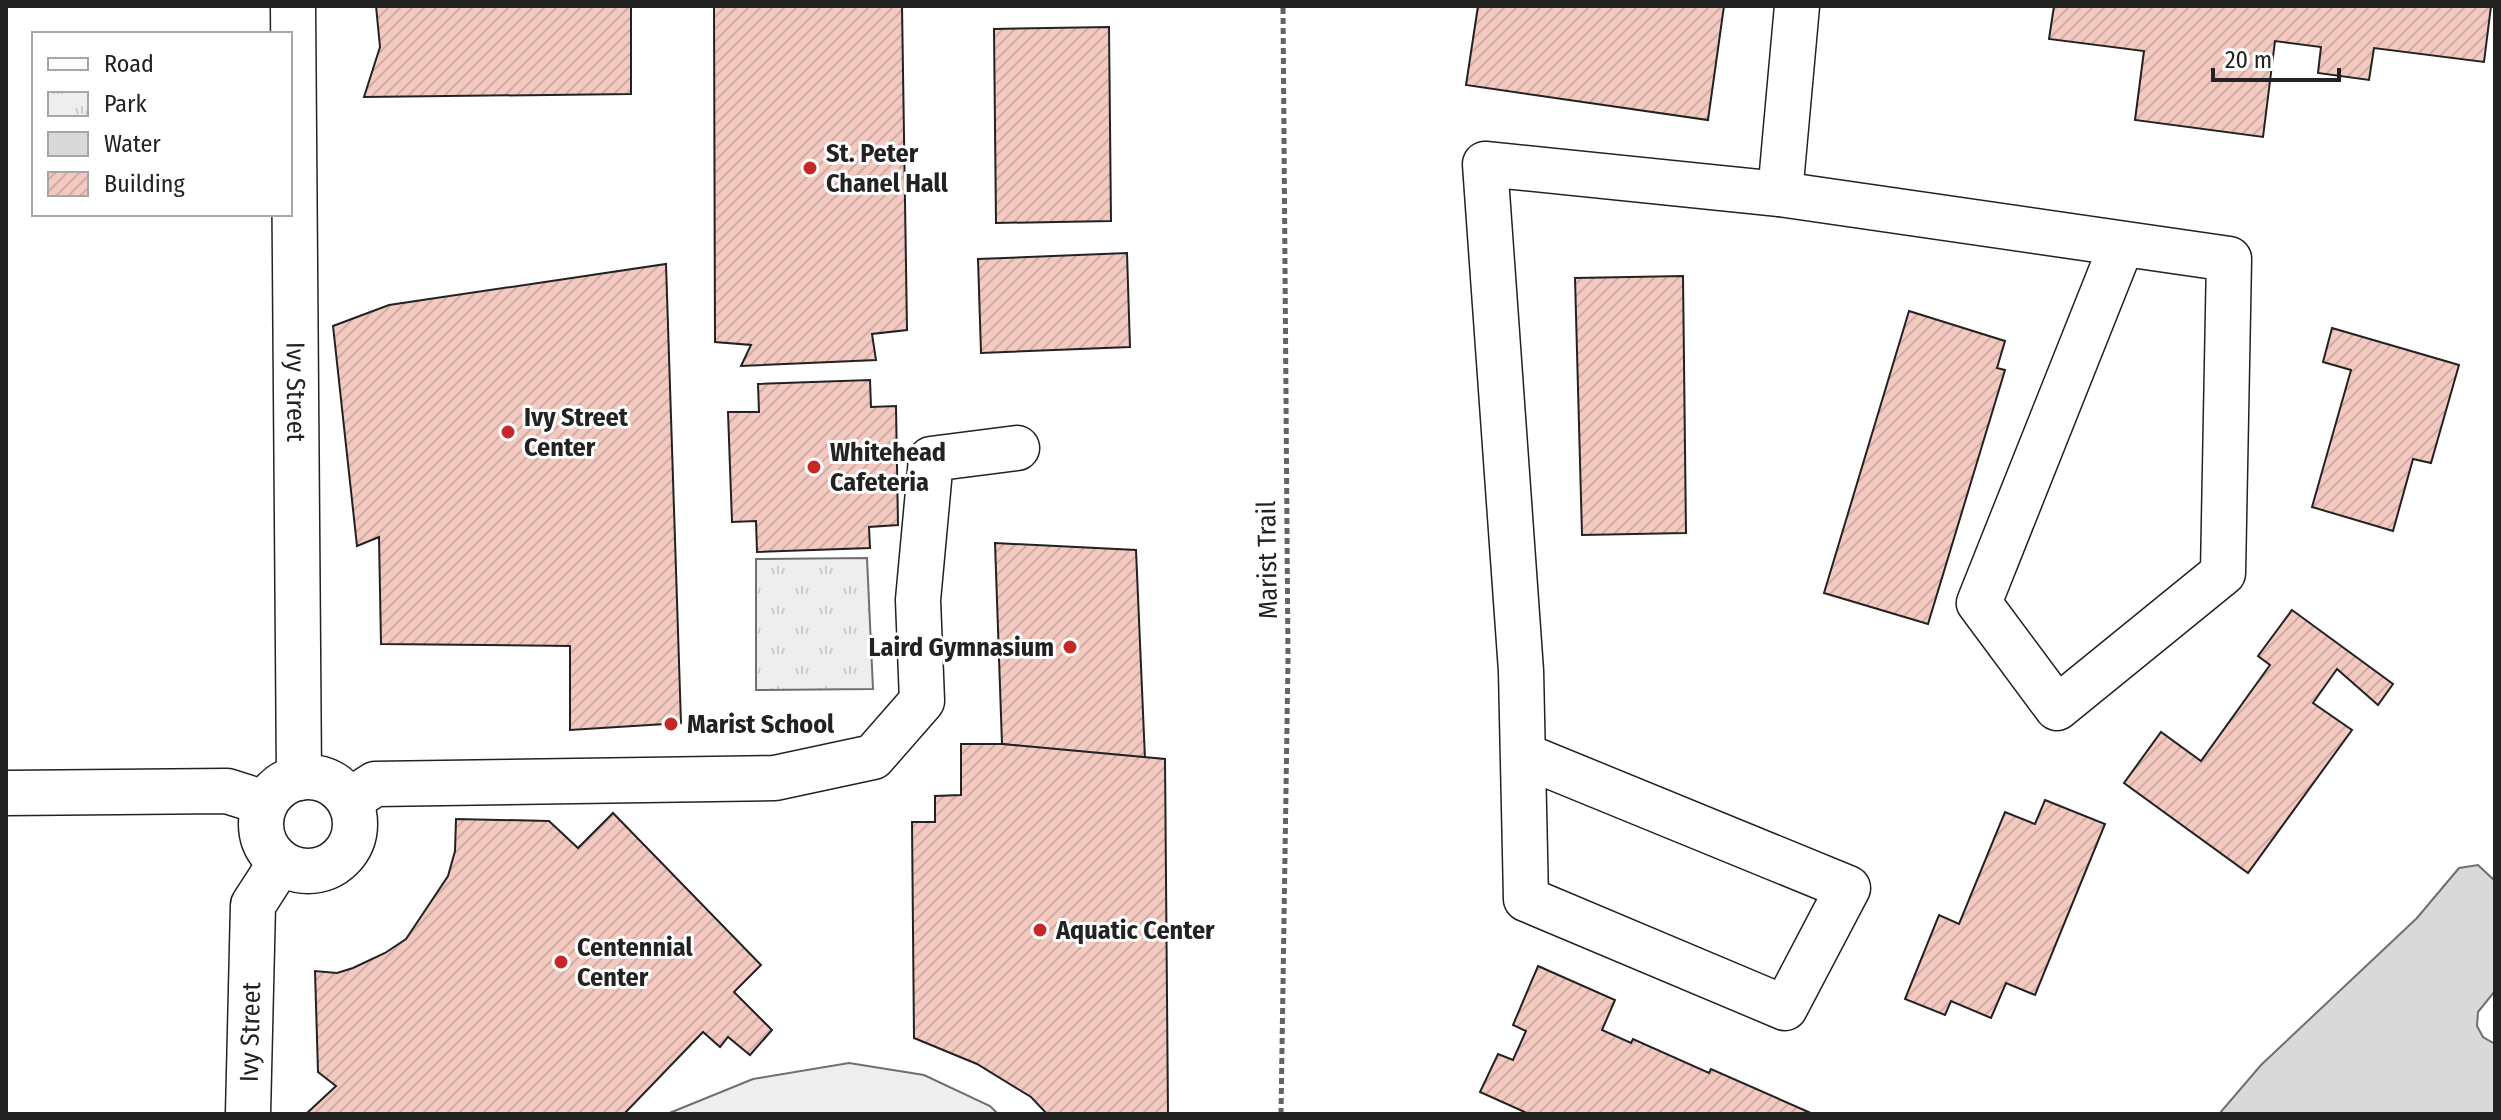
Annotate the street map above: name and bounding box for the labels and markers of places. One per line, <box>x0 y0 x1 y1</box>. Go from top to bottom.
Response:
place label: St. Peter Chanel Hall <box>826 138 949 199</box>
marker: St. Peter Chanel Hall <box>801 159 819 177</box>
place label: Ivy Street Center <box>524 402 629 463</box>
marker: Ivy Street Center <box>499 423 517 441</box>
place label: Whitehead Cafeteria <box>830 437 946 498</box>
marker: Whitehead Cafeteria <box>805 458 823 476</box>
place label: Laird Gymnasium <box>869 632 1054 663</box>
marker: Laird Gymnasium <box>1061 638 1079 656</box>
place label: Marist School <box>687 709 835 740</box>
marker: Marist School <box>662 715 680 733</box>
place label: Aquatic Center <box>1055 915 1215 946</box>
marker: Aquatic Center <box>1031 921 1049 939</box>
place label: Centennial Center <box>577 932 693 993</box>
marker: Centennial Center <box>552 953 570 971</box>

